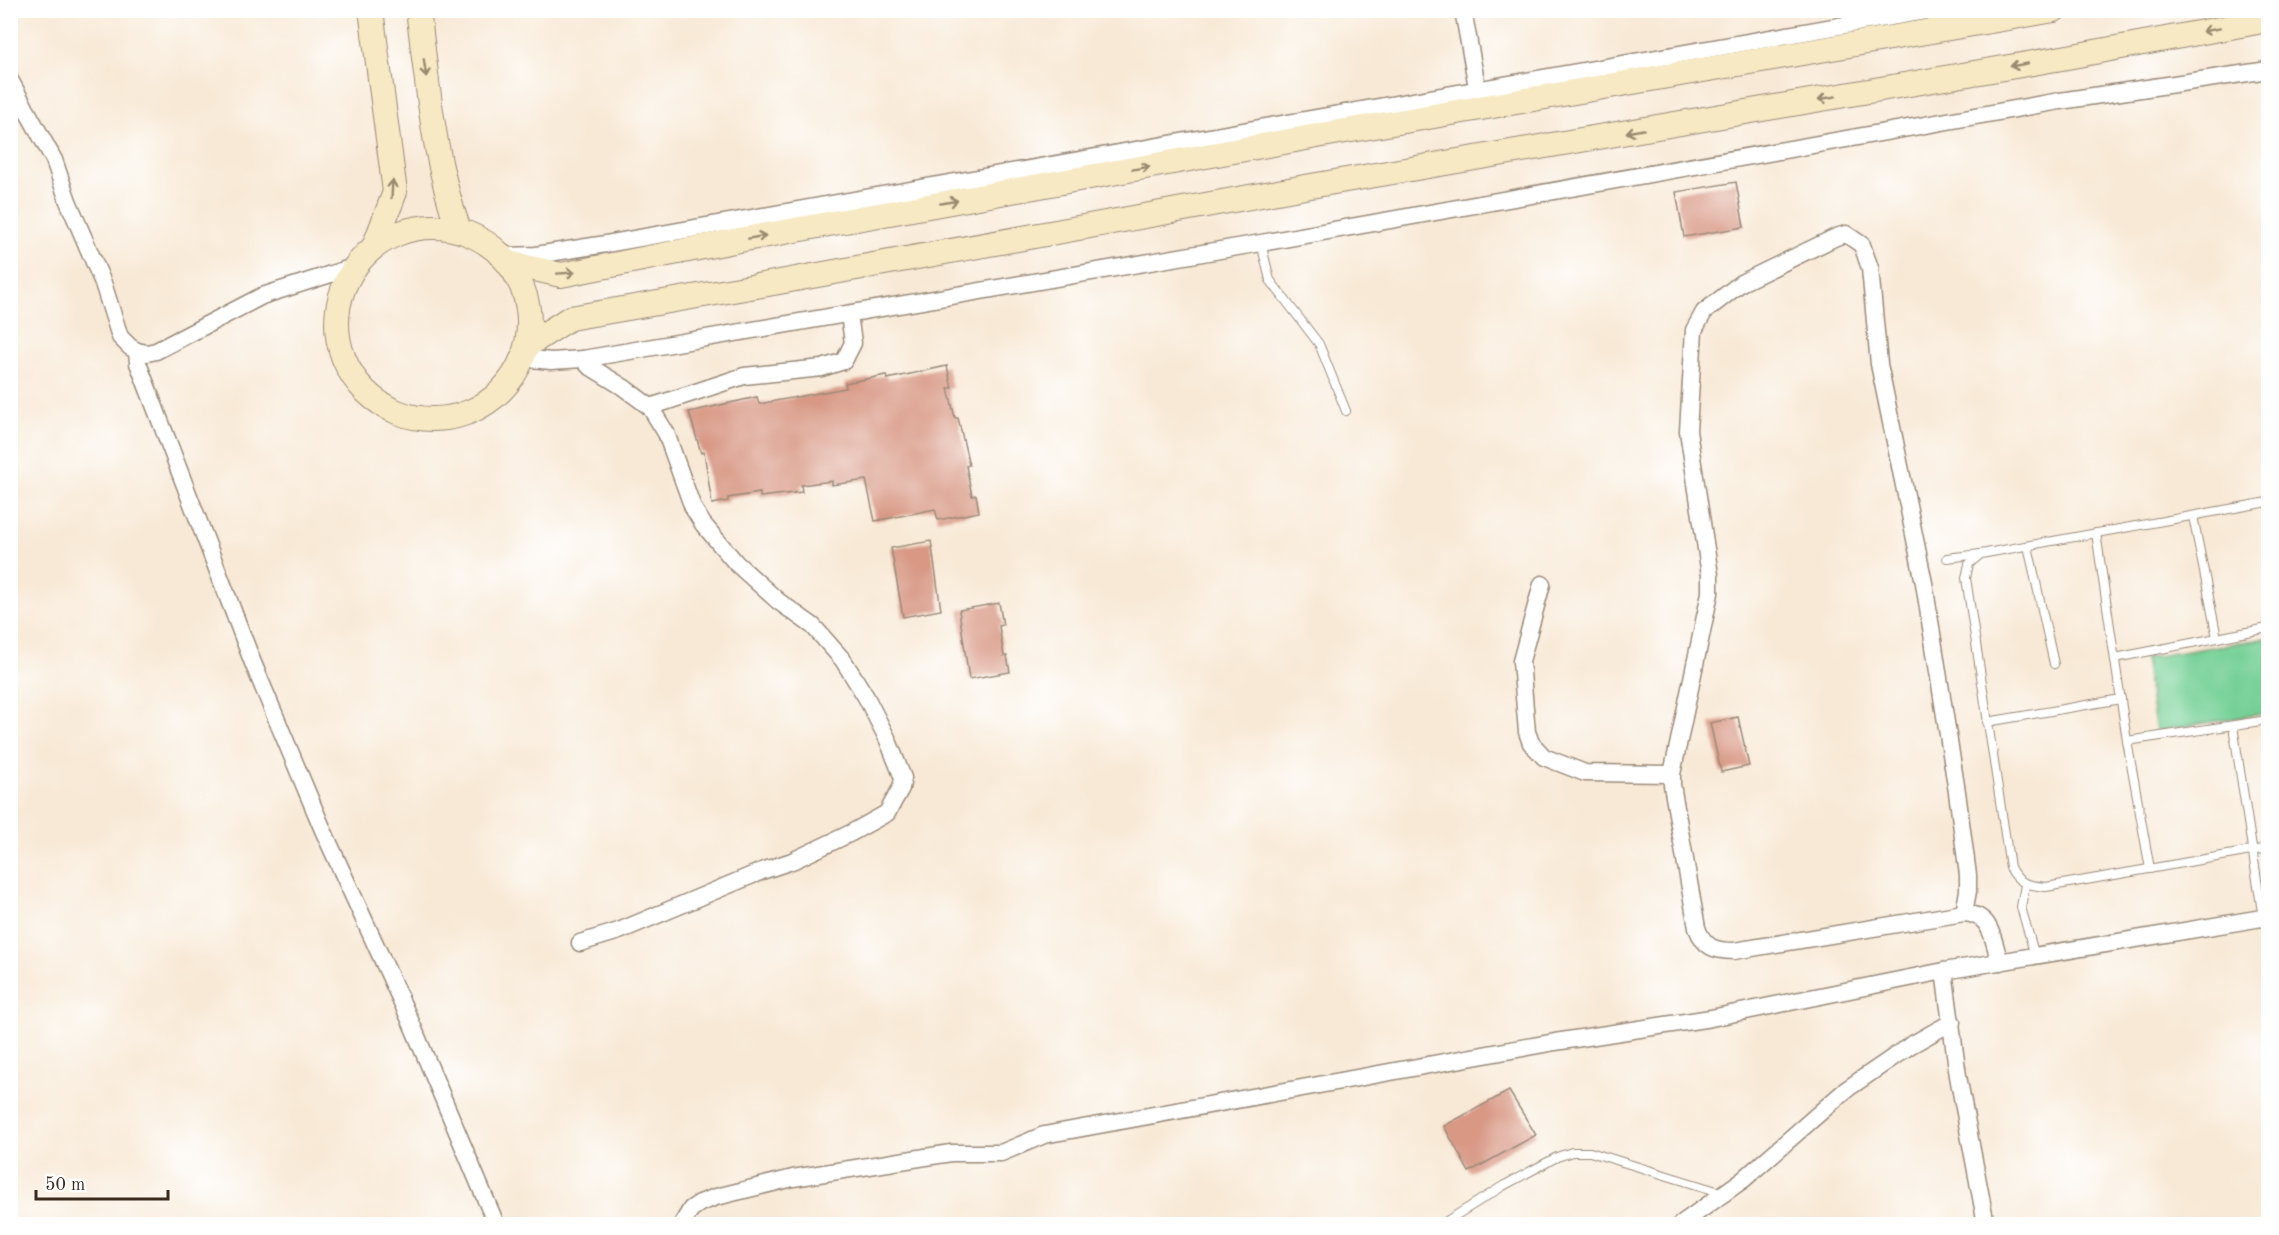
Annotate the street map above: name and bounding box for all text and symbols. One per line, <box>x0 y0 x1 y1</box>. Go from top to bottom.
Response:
one-way arrow <box>2202 25 2221 36</box>
one-way arrow <box>420 58 431 78</box>
one-way arrow <box>2010 60 2029 71</box>
one-way arrow <box>1818 93 1837 104</box>
one-way arrow <box>1625 126 1645 137</box>
one-way arrow <box>1131 162 1150 173</box>
one-way arrow <box>387 180 398 199</box>
one-way arrow <box>939 197 958 208</box>
one-way arrow <box>747 231 767 242</box>
one-way arrow <box>556 267 575 278</box>
scale bar <box>36 1163 168 1201</box>
text: 50 m <box>45 1176 85 1194</box>

